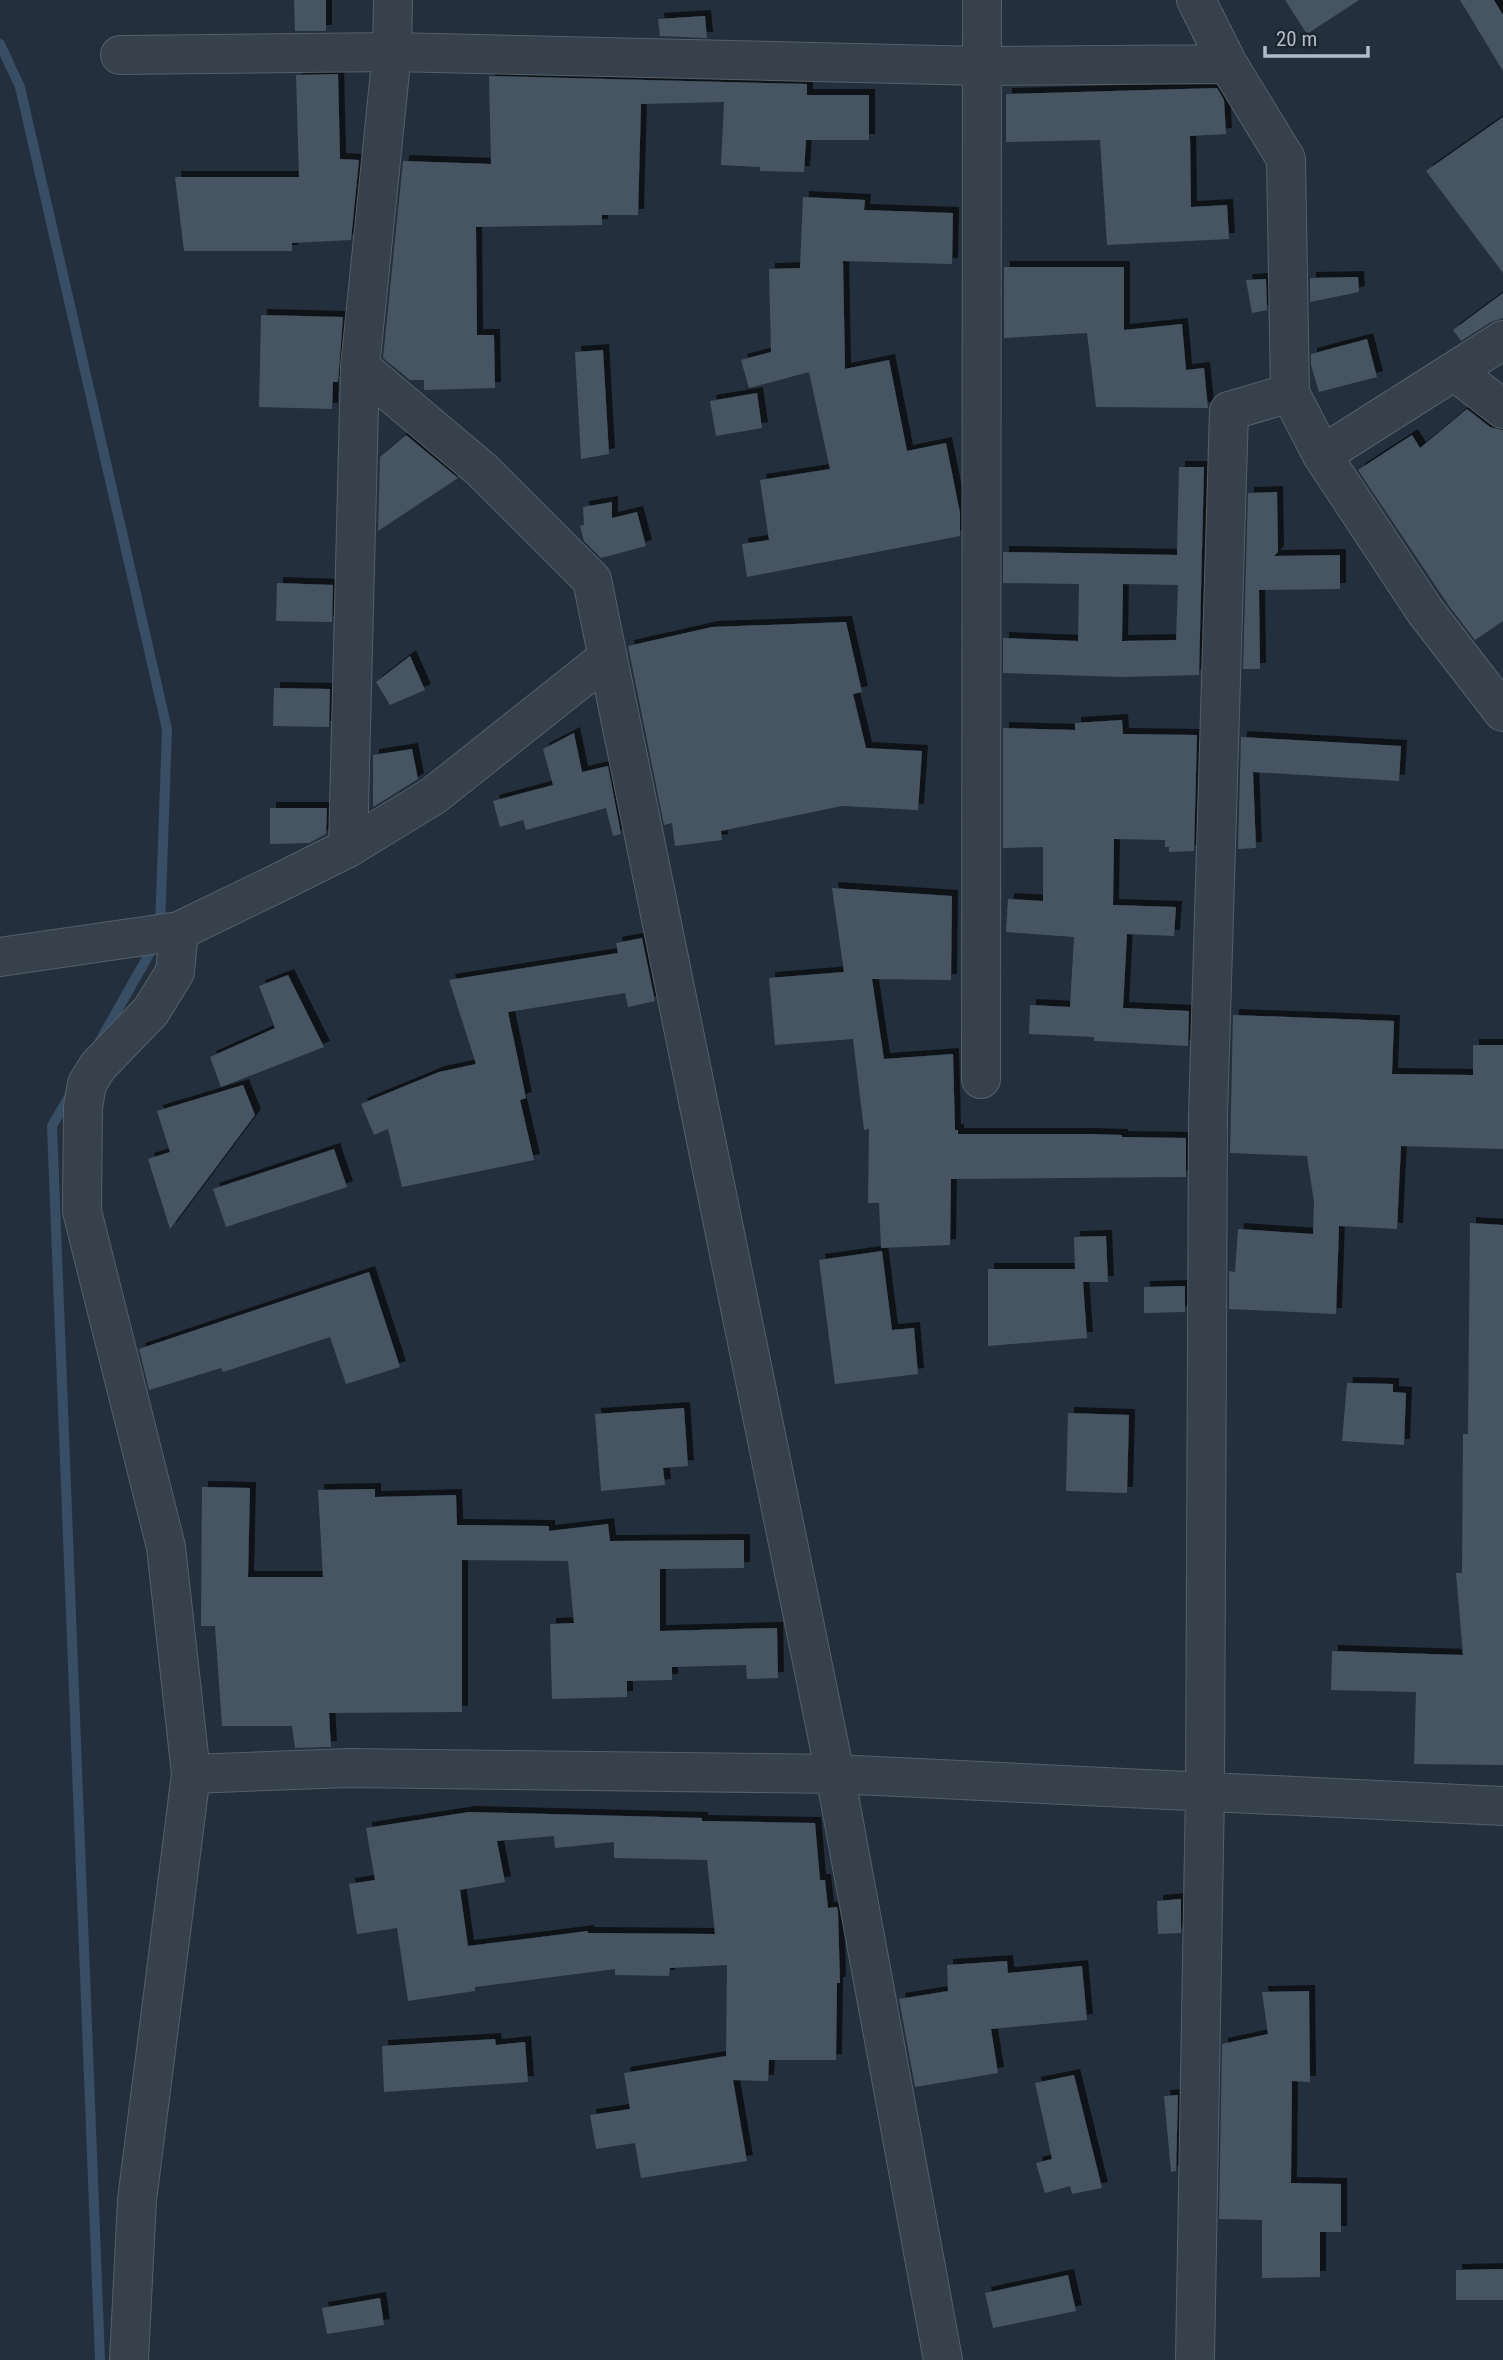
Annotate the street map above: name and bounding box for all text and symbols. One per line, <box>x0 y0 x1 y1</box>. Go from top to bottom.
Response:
scale bar <box>1265 14 1368 58</box>
text: 20 m <box>1276 27 1317 51</box>

